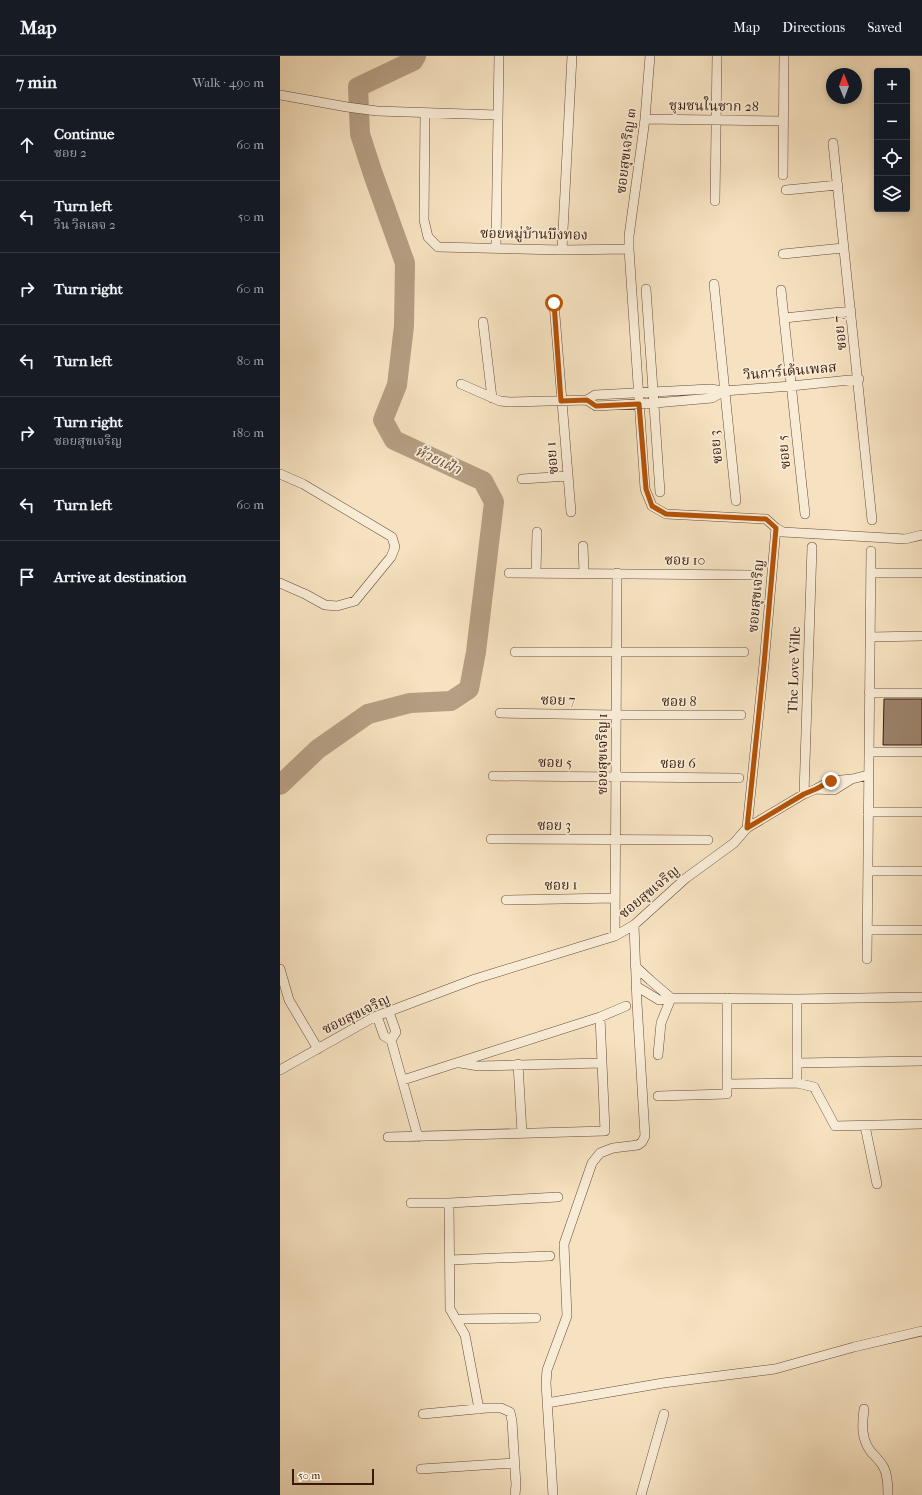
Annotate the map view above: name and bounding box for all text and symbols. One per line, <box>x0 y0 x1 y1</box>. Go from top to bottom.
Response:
text: Map <box>20 17 56 39</box>
text: Map <box>733 19 760 36</box>
text: Directions <box>782 19 845 36</box>
text: Saved <box>867 19 902 36</box>
north arrow <box>826 68 862 104</box>
map controls <box>874 68 910 212</box>
button: + <box>874 68 910 104</box>
text: 7 min <box>16 72 57 92</box>
text: Walk · 490 m <box>192 75 264 90</box>
street label: ชุมชนในชาก 28 <box>669 95 759 115</box>
button: − <box>874 104 910 140</box>
street label: ซอยสุขเจริญ ๓ <box>612 107 640 195</box>
text: Continue <box>54 125 114 143</box>
icon: ahead <box>16 134 38 156</box>
text: 60 m <box>236 137 264 152</box>
button: locate <box>874 140 910 176</box>
text: ซอย 2 <box>54 145 87 160</box>
button: layers <box>874 176 910 212</box>
text: Turn left <box>54 197 112 215</box>
icon: left <box>16 206 38 228</box>
text: 50 m <box>238 209 264 224</box>
text: วิน วิลเลจ 2 <box>54 217 116 232</box>
street label: ซอยหมู่บ้านบึงทอง <box>480 225 588 243</box>
icon: right <box>16 278 38 300</box>
text: Turn right <box>54 280 123 298</box>
text: 60 m <box>236 281 264 296</box>
route start <box>545 294 563 312</box>
street label: ซอย 7 <box>830 315 850 351</box>
icon: left <box>16 350 38 372</box>
text: Turn left <box>54 352 112 370</box>
text: 80 m <box>237 353 264 368</box>
street label: วินการ์เด้นเพลส <box>742 357 838 384</box>
text: Turn right <box>54 413 123 431</box>
icon: right <box>16 422 38 444</box>
text: 180 m <box>232 425 264 440</box>
street label: ซอย 3 <box>706 429 726 465</box>
text: ซอยสุขเจริญ <box>54 433 122 448</box>
street label: ซอย 5 <box>774 434 794 470</box>
street label: ซอย 1 <box>542 441 562 475</box>
water label: ห้วยเฝ้า <box>412 442 464 479</box>
icon: left <box>16 494 38 516</box>
text: Turn left <box>54 496 112 514</box>
text: 60 m <box>236 497 264 512</box>
street label: ซอย 10 <box>665 551 705 569</box>
street label: ซอยสุขเจริญ <box>744 559 768 633</box>
icon: arrive <box>16 566 38 588</box>
text: Arrive at destination <box>54 568 186 586</box>
street label: The Love Ville <box>784 626 804 714</box>
street label: ซอย 7 <box>540 691 576 709</box>
street label: ซอย 8 <box>661 693 697 710</box>
street label: ซอยสุขเจริญ 1 <box>594 713 611 795</box>
street label: ซอย 5 <box>538 754 572 771</box>
street label: ซอย 6 <box>660 755 696 772</box>
route end <box>822 772 840 790</box>
street label: ซอย 3 <box>537 817 571 834</box>
street label: ซอยสุขเจริญ <box>615 862 683 922</box>
street label: ซอย 1 <box>544 876 578 894</box>
street label: ซอยสุขเจริญ <box>319 990 393 1038</box>
scale bar <box>292 1467 374 1486</box>
text: 50 m <box>298 1469 320 1482</box>

